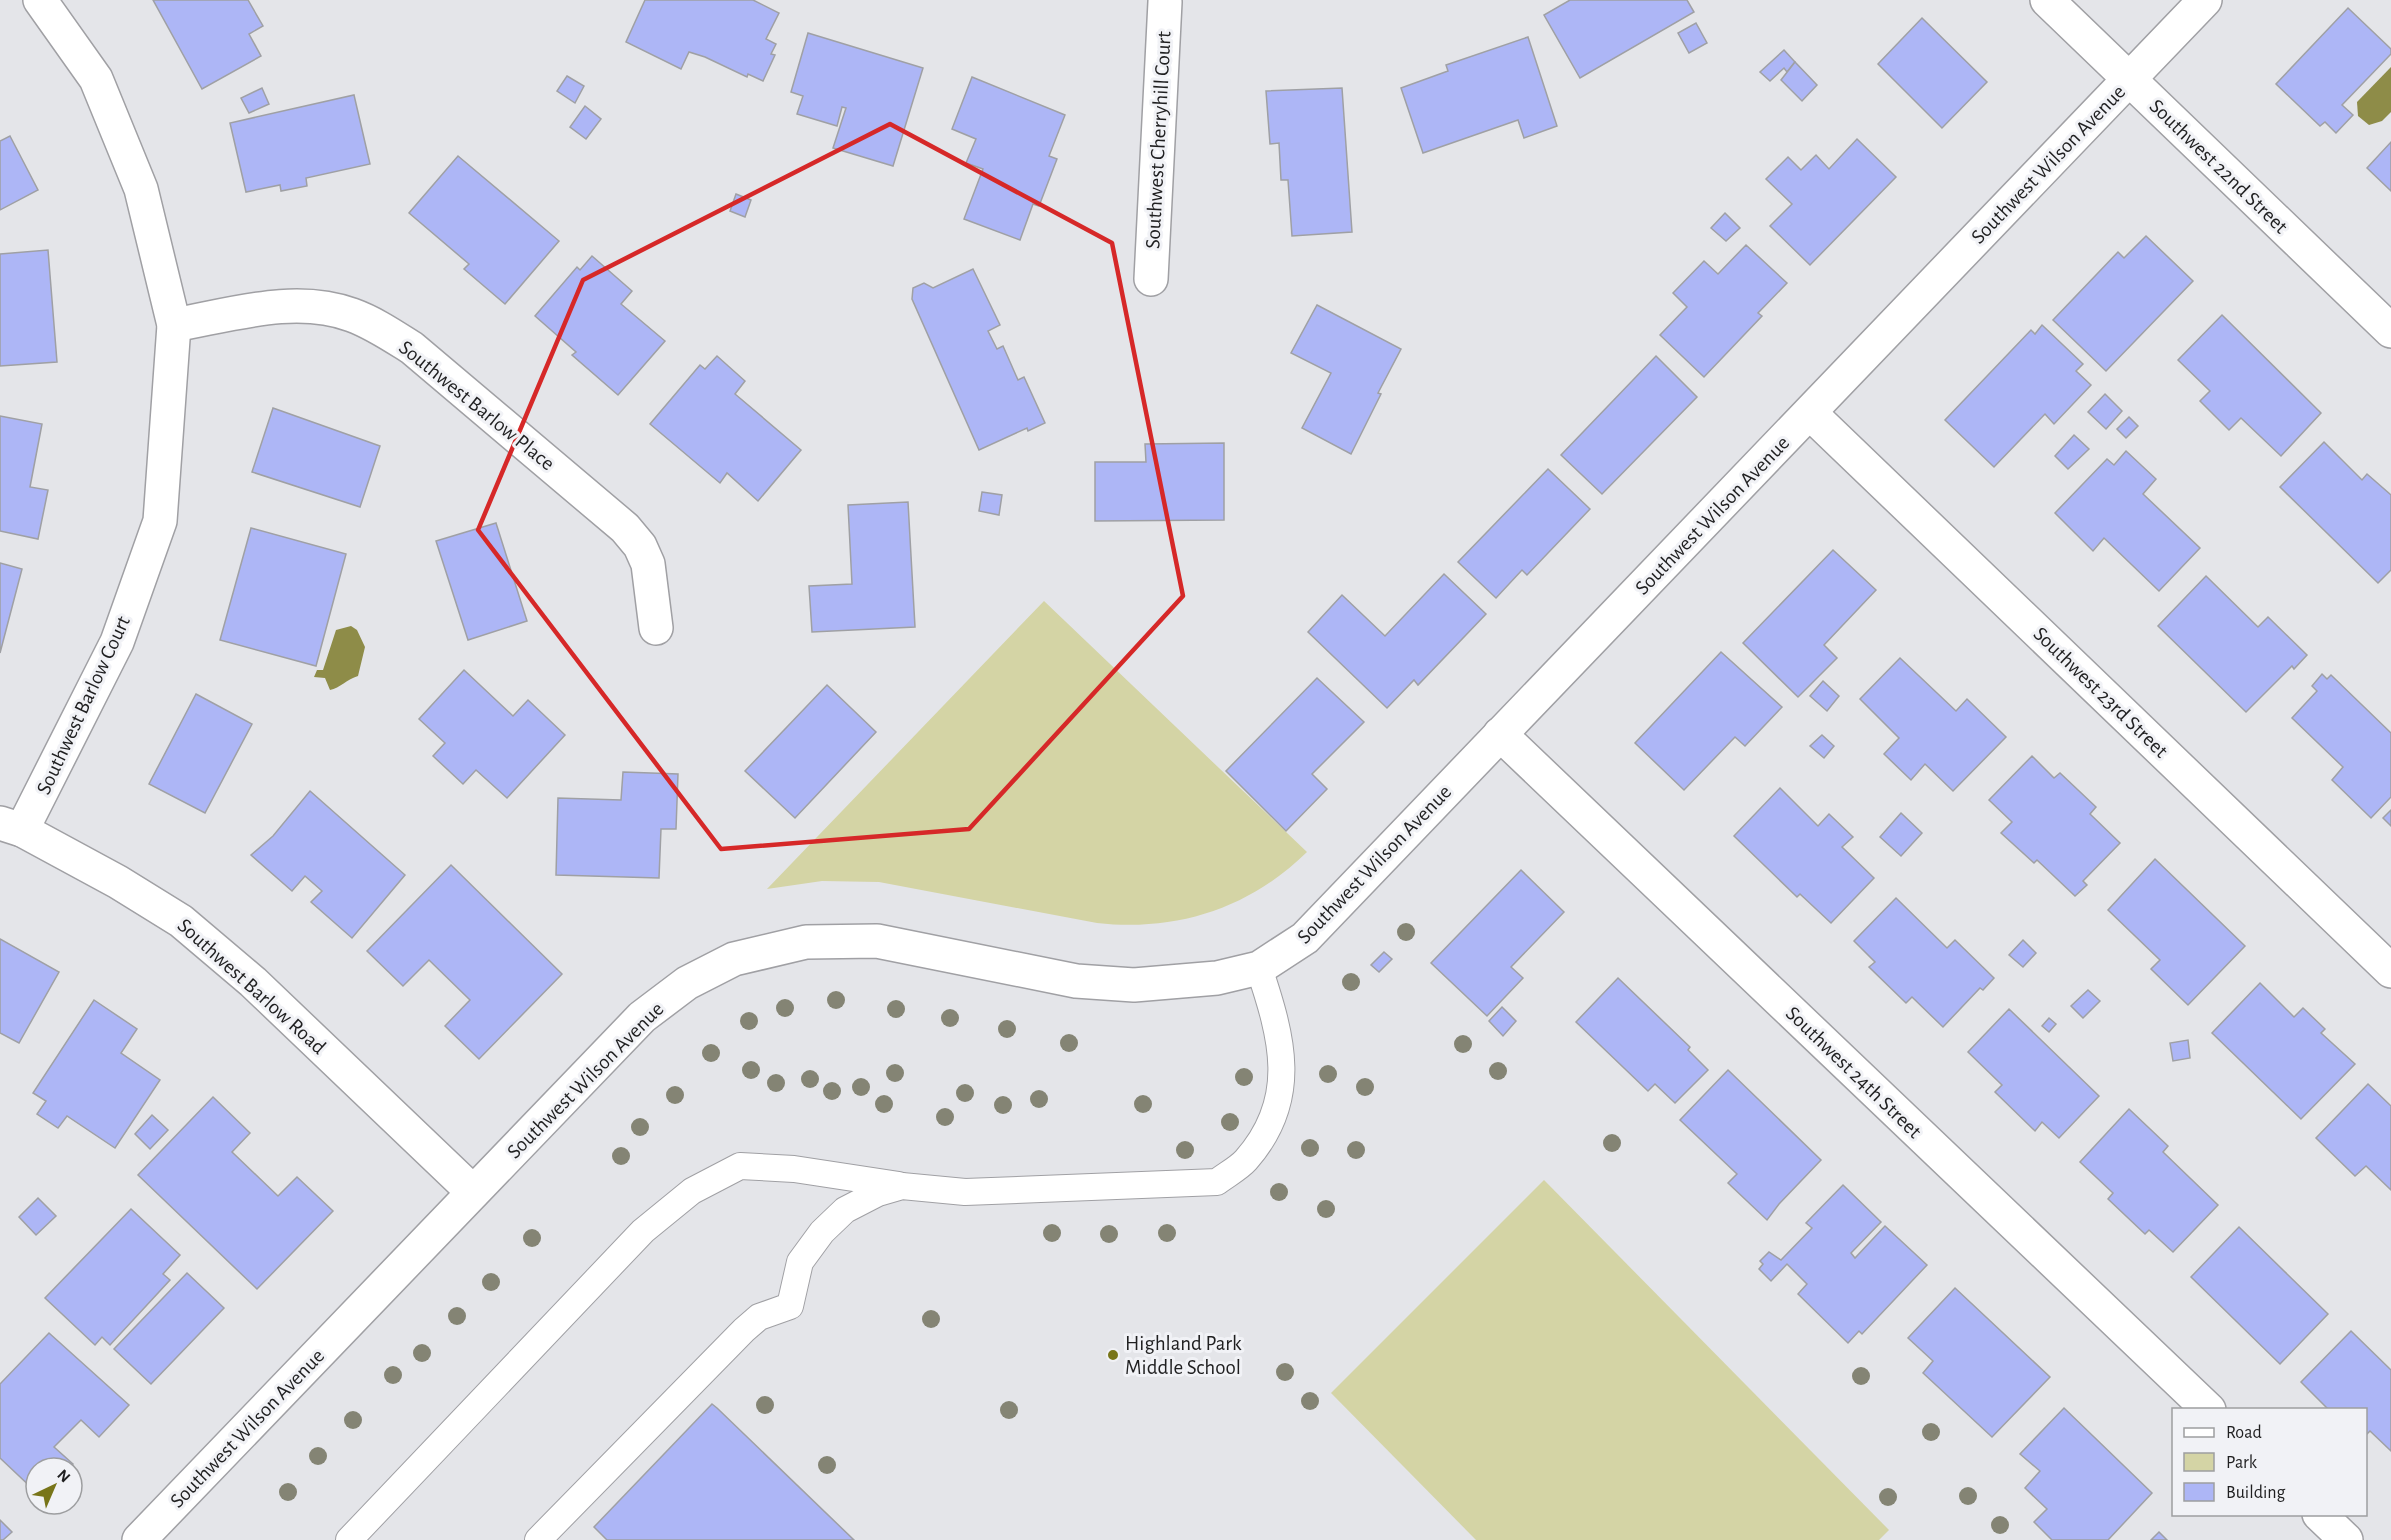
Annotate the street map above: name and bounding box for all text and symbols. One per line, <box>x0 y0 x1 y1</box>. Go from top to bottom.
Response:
street label: Southwest Cherryhill Court <box>1142 30 1175 250</box>
street label: Southwest Wilson Avenue <box>1967 81 2129 248</box>
street label: Southwest 22nd Street <box>2146 95 2292 238</box>
street label: Southwest Barlow Place <box>395 336 558 474</box>
street label: Southwest Wilson Avenue <box>1631 432 1793 599</box>
street label: Southwest Barlow Court <box>33 612 134 798</box>
street label: Southwest 23rd Street <box>2029 623 2172 762</box>
street label: Southwest Wilson Avenue <box>1293 781 1455 948</box>
street label: Southwest Barlow Road <box>174 915 330 1058</box>
street label: Southwest Wilson Avenue <box>503 998 668 1163</box>
street label: Southwest 24th Street <box>1782 1002 1926 1142</box>
place label: Highland Park Middle School <box>1125 1333 1242 1378</box>
street label: Southwest Wilson Avenue <box>166 1345 328 1512</box>
marker: Highland Park Middle School <box>1106 1348 1120 1362</box>
legend <box>2172 1408 2367 1516</box>
text: Road <box>2226 1424 2262 1442</box>
text: Park <box>2226 1454 2258 1472</box>
north arrow <box>24 1456 84 1516</box>
text: N <box>54 1466 73 1486</box>
text: Building <box>2226 1484 2286 1502</box>

